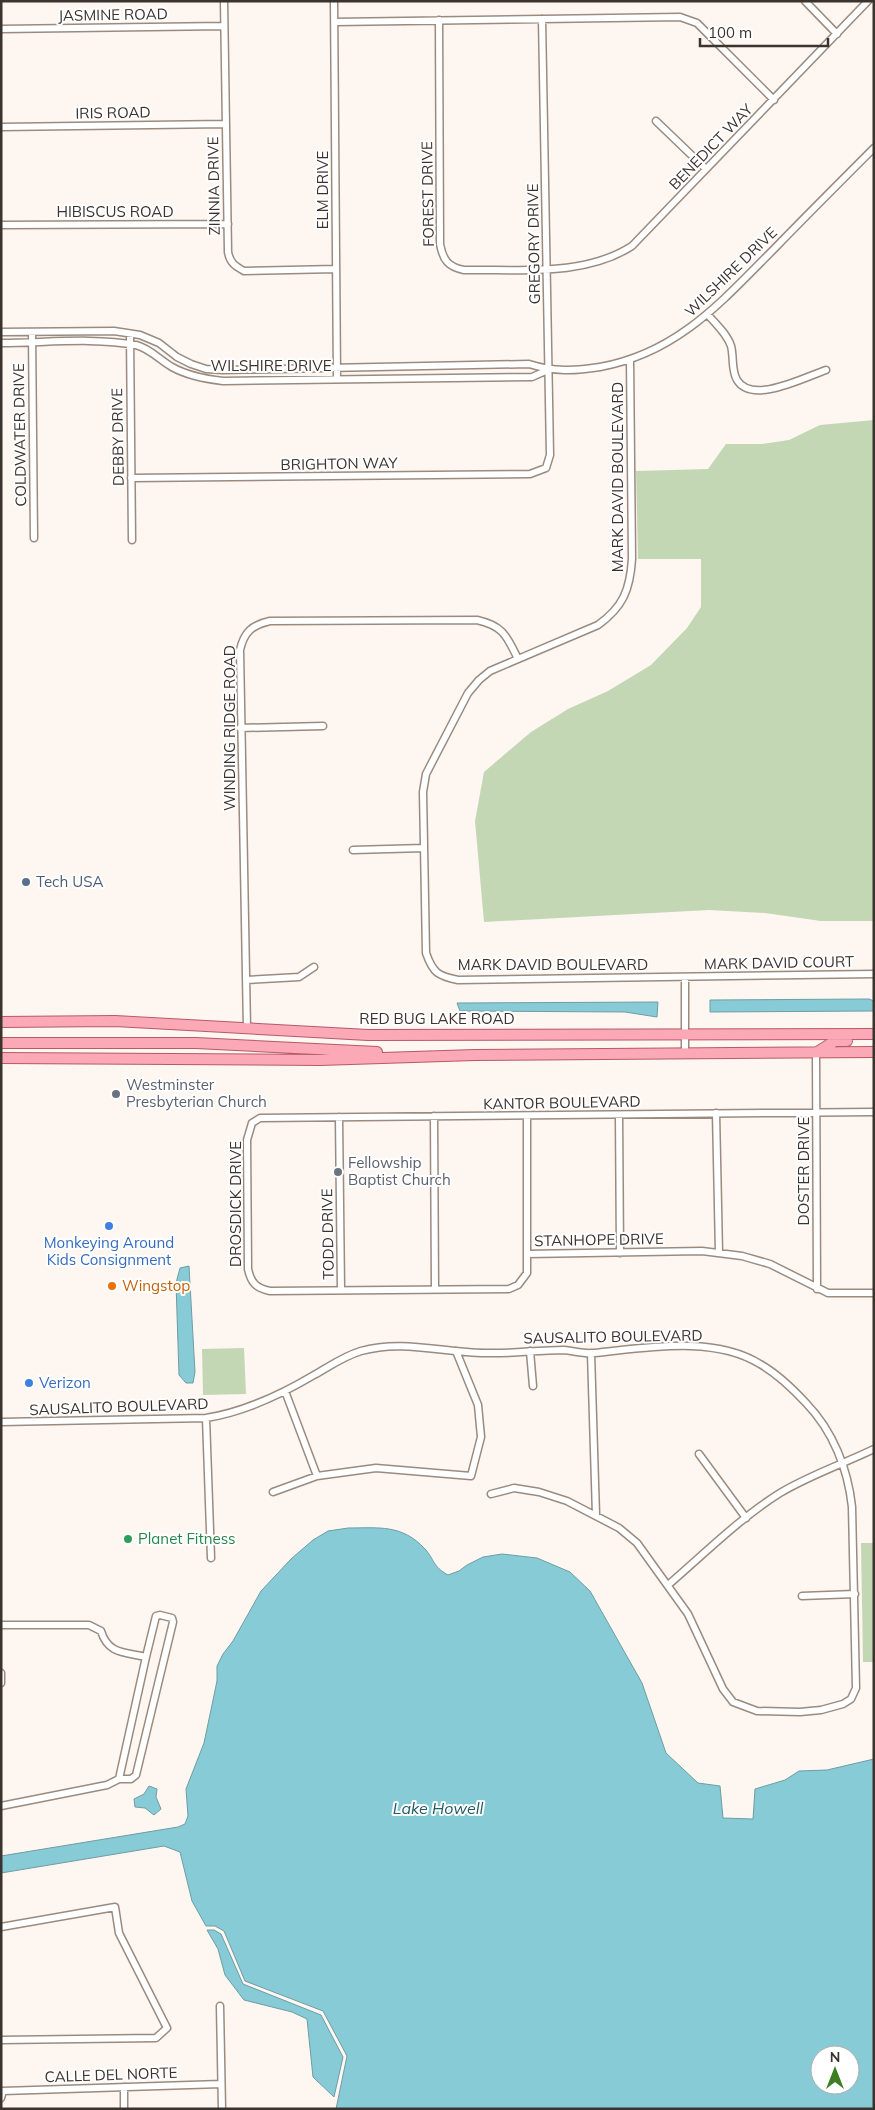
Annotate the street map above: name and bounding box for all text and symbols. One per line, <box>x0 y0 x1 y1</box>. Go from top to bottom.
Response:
street label: JASMINE ROAD <box>58 4 168 25</box>
scale bar <box>700 15 828 47</box>
text: 100 m <box>708 23 752 42</box>
street label: BENEDICT WAY <box>665 99 757 194</box>
street label: IRIS ROAD <box>75 102 151 123</box>
street label: ZINNIA DRIVE <box>203 136 224 236</box>
street label: FOREST DRIVE <box>417 141 438 247</box>
street label: ELM DRIVE <box>313 151 332 229</box>
street label: GREGORY DRIVE <box>523 183 544 305</box>
street label: HIBISCUS ROAD <box>56 202 174 221</box>
street label: WILSHIRE DRIVE <box>681 223 781 321</box>
street label: WILSHIRE DRIVE <box>210 356 332 375</box>
street label: COLDWATER DRIVE <box>9 363 30 507</box>
street label: MARK DAVID BOULEVARD <box>608 382 627 572</box>
street label: DEBBY DRIVE <box>107 388 128 486</box>
street label: BRIGHTON WAY <box>280 453 399 474</box>
street label: WINDING RIDGE ROAD <box>220 645 239 811</box>
place label: Tech USA <box>36 872 104 891</box>
marker: Tech USA <box>20 876 32 888</box>
street label: MARK DAVID COURT <box>704 952 854 973</box>
street label: MARK DAVID BOULEVARD <box>458 955 648 974</box>
street label: RED BUG LAKE ROAD <box>359 1009 515 1028</box>
place label: Westminster Presbyterian Church <box>126 1075 267 1111</box>
marker: Westminster Presbyterian Church <box>110 1088 122 1100</box>
street label: KANTOR BOULEVARD <box>483 1092 641 1113</box>
street label: DOSTER DRIVE <box>794 1116 813 1225</box>
street label: DROSDICK DRIVE <box>226 1141 245 1267</box>
place label: Fellowship Baptist Church <box>348 1153 451 1189</box>
marker: Fellowship Baptist Church <box>332 1166 344 1178</box>
street label: TODD DRIVE <box>317 1188 338 1280</box>
marker: Monkeying Around Kids Consignment <box>103 1220 115 1232</box>
street label: STANHOPE DRIVE <box>534 1229 664 1250</box>
place label: Monkeying Around Kids Consignment <box>44 1233 174 1269</box>
place label: Wingstop <box>122 1276 190 1295</box>
marker: Wingstop <box>106 1280 118 1292</box>
street label: SAUSALITO BOULEVARD <box>523 1325 703 1348</box>
place label: Verizon <box>39 1373 91 1392</box>
marker: Verizon <box>23 1377 35 1389</box>
street label: SAUSALITO BOULEVARD <box>29 1394 209 1419</box>
place label: Planet Fitness <box>138 1529 236 1548</box>
marker: Planet Fitness <box>122 1533 134 1545</box>
water label: Lake Howell <box>393 1798 483 1818</box>
north arrow <box>810 2045 860 2095</box>
text: N <box>830 2048 840 2066</box>
street label: CALLE DEL NORTE <box>44 2063 178 2086</box>

